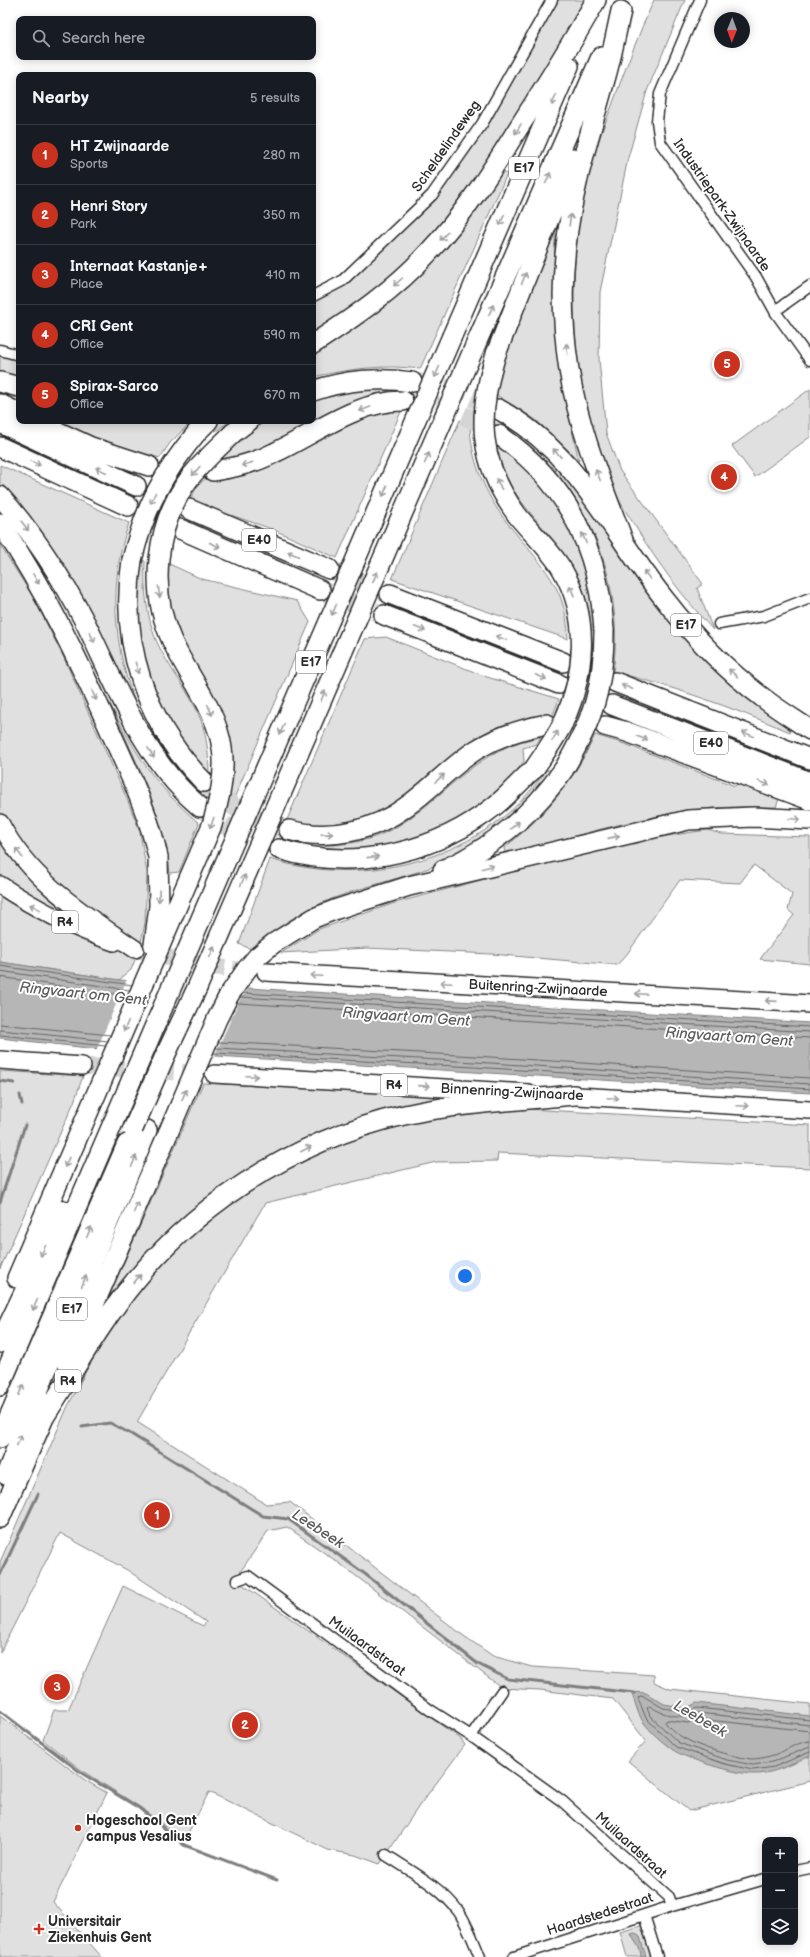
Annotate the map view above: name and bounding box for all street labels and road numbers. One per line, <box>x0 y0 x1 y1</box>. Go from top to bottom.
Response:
street label: Scheldelindeweg <box>408 97 484 195</box>
street label: Industriepark-Zwijnaarde <box>670 135 774 275</box>
road number: E17 <box>509 157 539 179</box>
road number: E40 <box>242 529 276 551</box>
road number: E17 <box>671 614 701 636</box>
road number: E17 <box>296 651 326 673</box>
road number: E40 <box>694 732 728 754</box>
road number: R4 <box>52 911 78 933</box>
street label: Buitenring-Zwijnaarde <box>468 976 608 1000</box>
road number: R4 <box>381 1074 407 1096</box>
street label: Binnenring-Zwijnaarde <box>440 1080 584 1104</box>
road number: E17 <box>57 1298 87 1320</box>
road number: R4 <box>55 1370 81 1392</box>
street label: Muilaardstraat <box>325 1612 409 1680</box>
street label: Muilaardstraat <box>592 1808 671 1882</box>
street label: Haardstedestraat <box>545 1889 656 1939</box>

